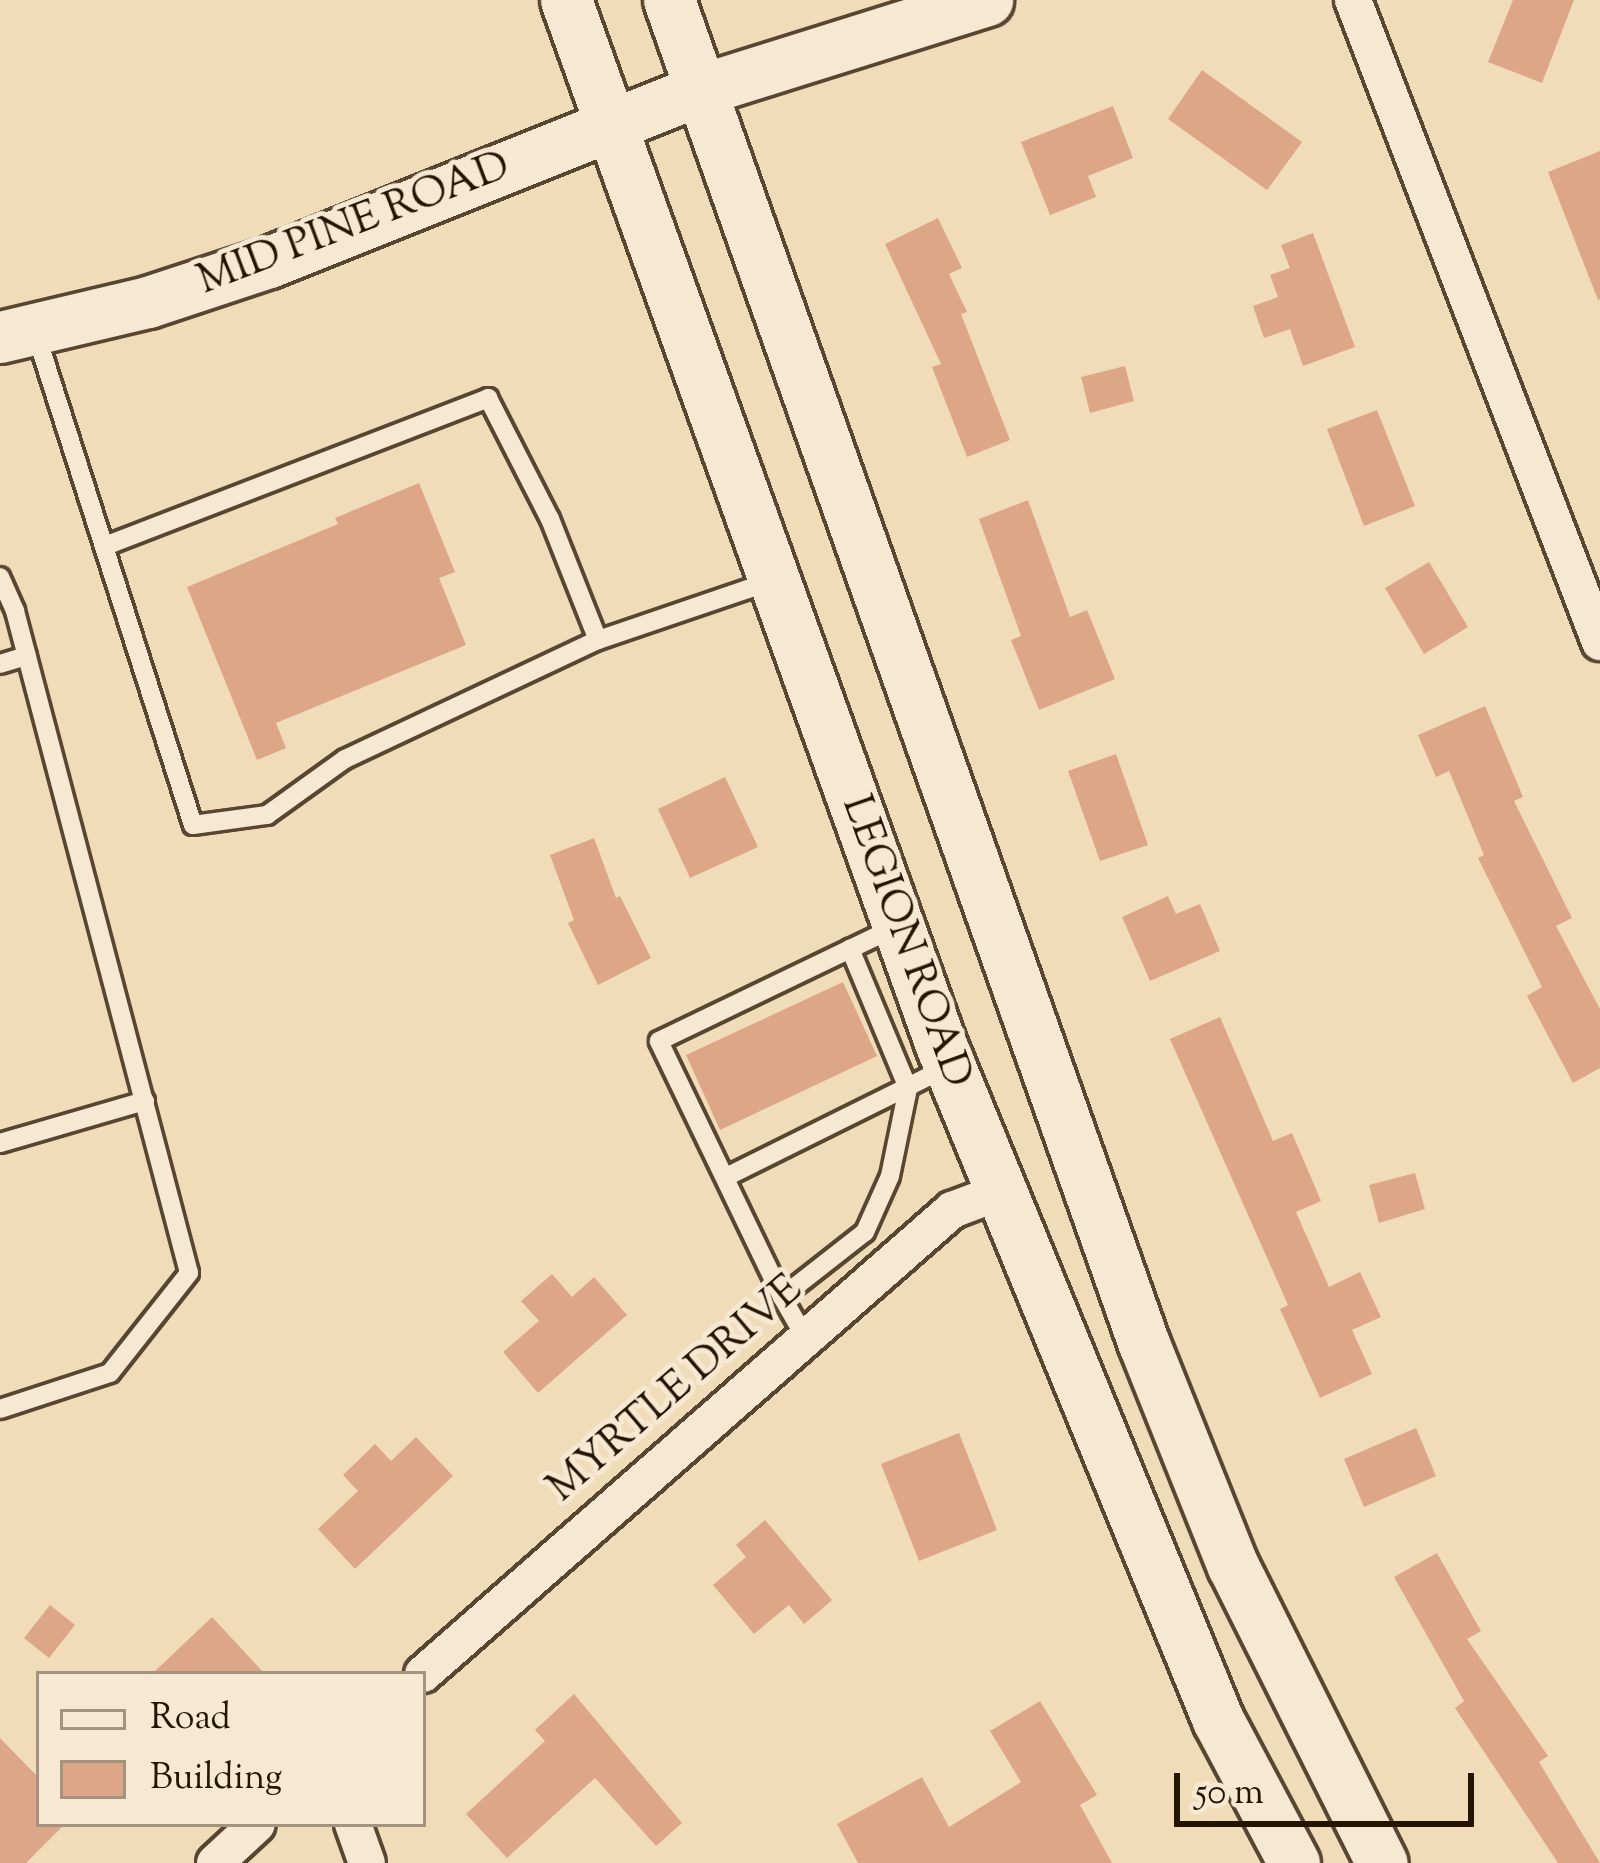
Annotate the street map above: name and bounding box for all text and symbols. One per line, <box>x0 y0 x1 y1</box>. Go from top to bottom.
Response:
street label: MID PINE ROAD <box>191 142 517 308</box>
street label: LEGION ROAD <box>829 789 981 1095</box>
street label: MYRTLE DRIVE <box>538 1266 814 1514</box>
legend <box>36 1671 426 1827</box>
text: Road <box>150 1693 231 1745</box>
scale bar <box>1180 1749 1480 1823</box>
text: Building <box>150 1753 282 1805</box>
text: 50 m <box>1195 1768 1264 1820</box>

